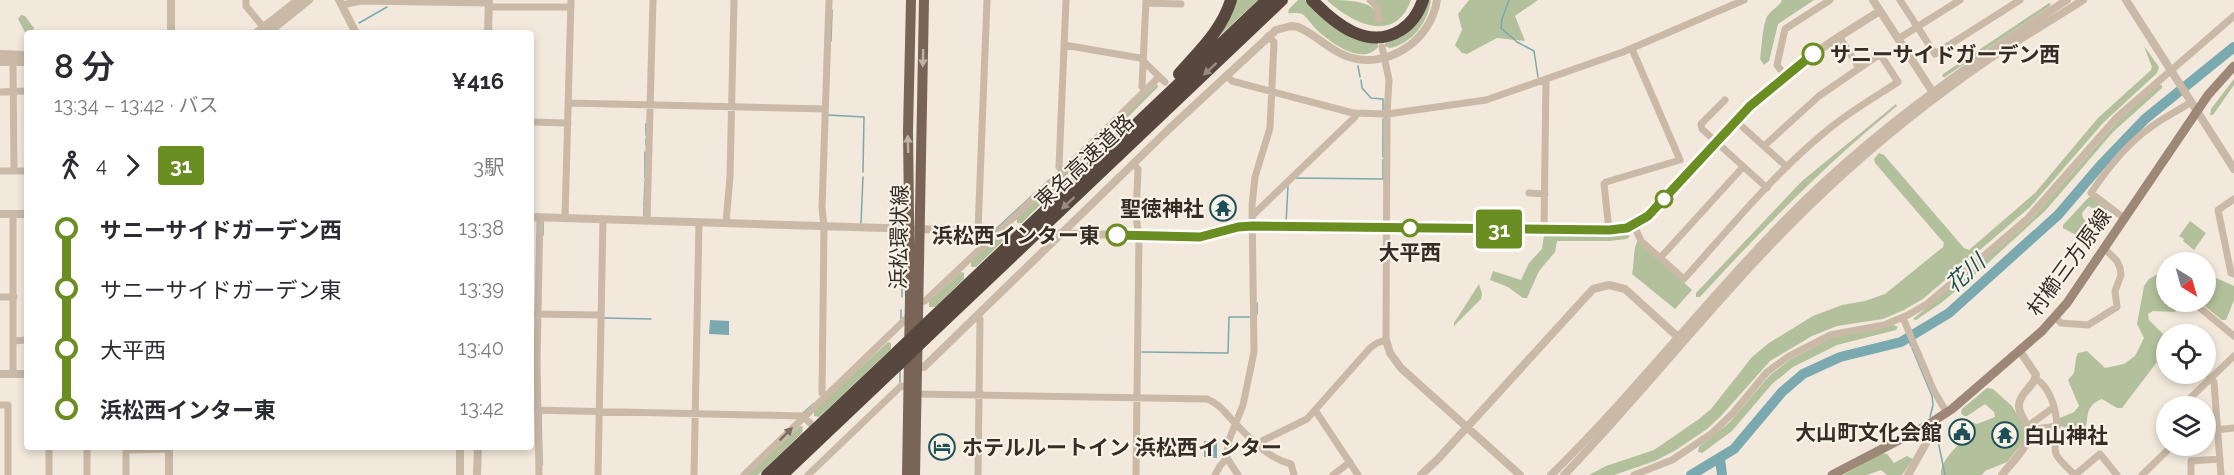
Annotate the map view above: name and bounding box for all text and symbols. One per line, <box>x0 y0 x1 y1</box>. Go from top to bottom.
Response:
place label: サニーサイドガーデン西 <box>1830 42 2061 67</box>
marker: サニーサイドガーデン西 <box>1802 43 1824 65</box>
text: 8 分 <box>54 47 115 86</box>
one-way arrow <box>918 49 928 68</box>
one-way arrow <box>1202 62 1217 76</box>
text: ¥416 <box>452 68 504 94</box>
text: 13:34 – 13:42 · バス <box>54 93 219 117</box>
street label: 東名高速道路 <box>1029 109 1139 213</box>
one-way arrow <box>903 134 913 153</box>
icon: walk <box>54 149 87 182</box>
icon: forward <box>116 149 149 182</box>
text: 4 <box>96 153 107 177</box>
text: 31 <box>170 153 192 178</box>
text: 3駅 <box>473 155 504 179</box>
street label: 浜松環状線 <box>886 184 912 290</box>
unlabelled marker <box>1655 190 1673 208</box>
temple icon: 聖徳神社 <box>1208 193 1238 223</box>
one-way arrow <box>1061 196 1075 210</box>
place label: 聖徳神社 <box>1120 196 1204 221</box>
street label: 村櫛三方原線 <box>2022 204 2116 320</box>
line badge: 31 <box>1472 210 1526 248</box>
text: 13:38 <box>458 216 504 240</box>
text: サニーサイドガーデン西 <box>100 217 342 243</box>
text: 31 <box>1488 217 1510 242</box>
marker: 大平西 <box>1401 219 1419 237</box>
place label: 浜松西インター東 <box>932 223 1100 248</box>
marker: 浜松西インター東 <box>1106 224 1128 246</box>
place label: 大平西 <box>1379 240 1442 265</box>
water label: 花川 <box>1940 247 1992 297</box>
north arrow <box>2156 252 2216 312</box>
map controls <box>2156 252 2216 456</box>
text: 13:39 <box>459 276 504 300</box>
text: サニーサイドガーデン東 <box>100 277 342 303</box>
button: locate <box>2156 324 2216 384</box>
text: 13:40 <box>458 336 504 360</box>
text: 大平西 <box>100 337 166 363</box>
text: 13:42 <box>460 396 504 420</box>
button: layers <box>2156 396 2216 456</box>
text: 浜松西インター東 <box>100 397 276 423</box>
public building icon: 大山町文化会館 <box>1947 417 1977 447</box>
place label: 大山町文化会館 <box>1795 420 1942 445</box>
temple icon: 白山神社 <box>1990 420 2020 450</box>
place label: 白山神社 <box>2024 423 2108 448</box>
one-way arrow <box>778 427 793 441</box>
hotel icon: ホテルルートイン 浜松西インター <box>927 432 957 462</box>
place label: ホテルルートイン 浜松西インター <box>962 435 1282 460</box>

